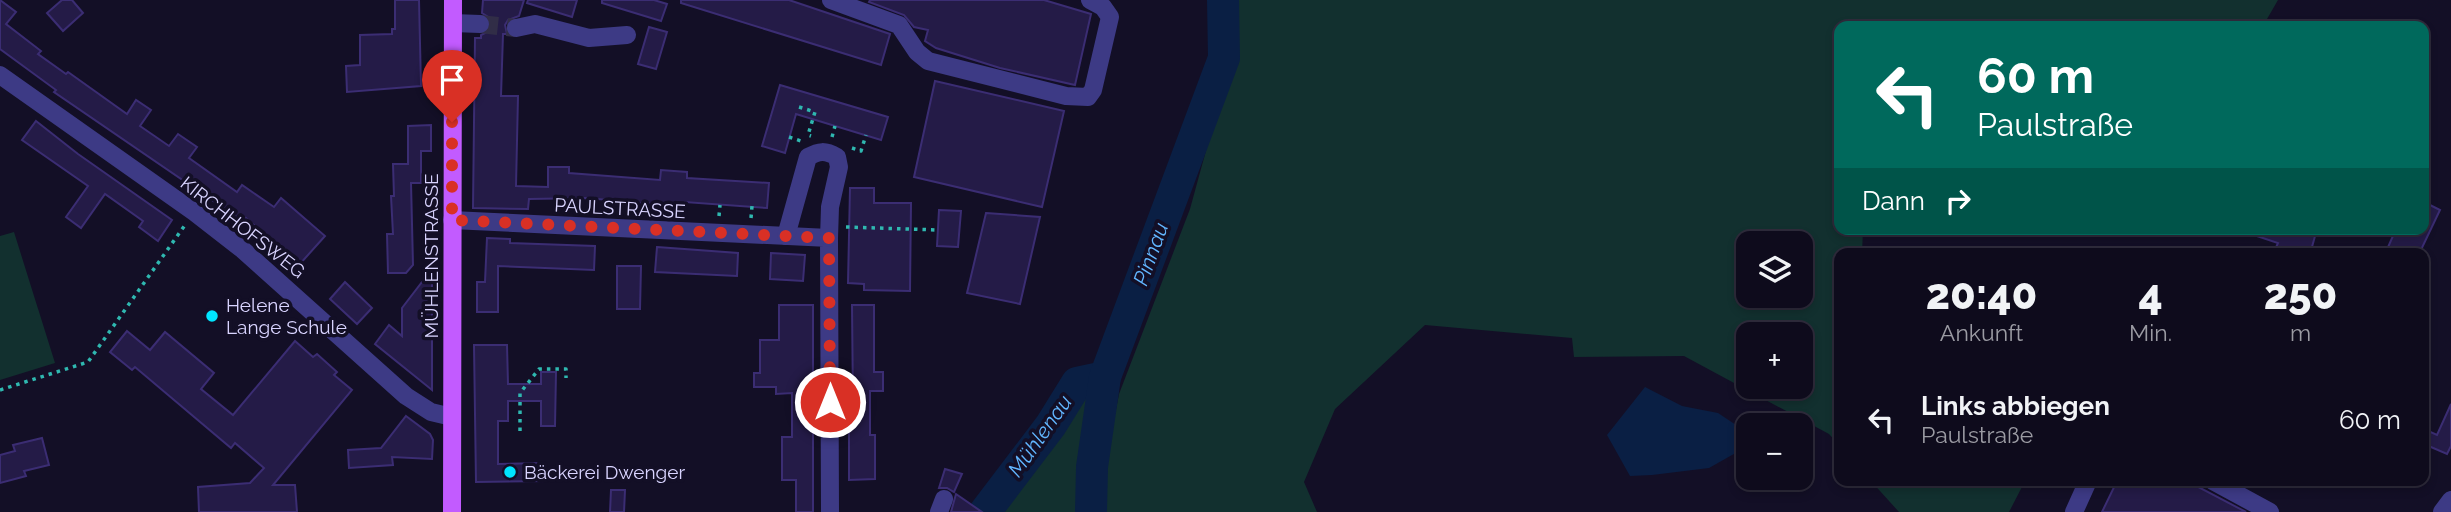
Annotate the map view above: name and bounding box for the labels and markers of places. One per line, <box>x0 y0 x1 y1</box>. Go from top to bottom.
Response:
pin <box>422 50 482 122</box>
place label: Helene Lange Schule <box>226 294 347 338</box>
marker: Helene Lange Schule <box>204 308 220 324</box>
place label: Bäckerei Dwenger <box>524 461 685 483</box>
marker: Bäckerei Dwenger <box>502 464 518 480</box>

